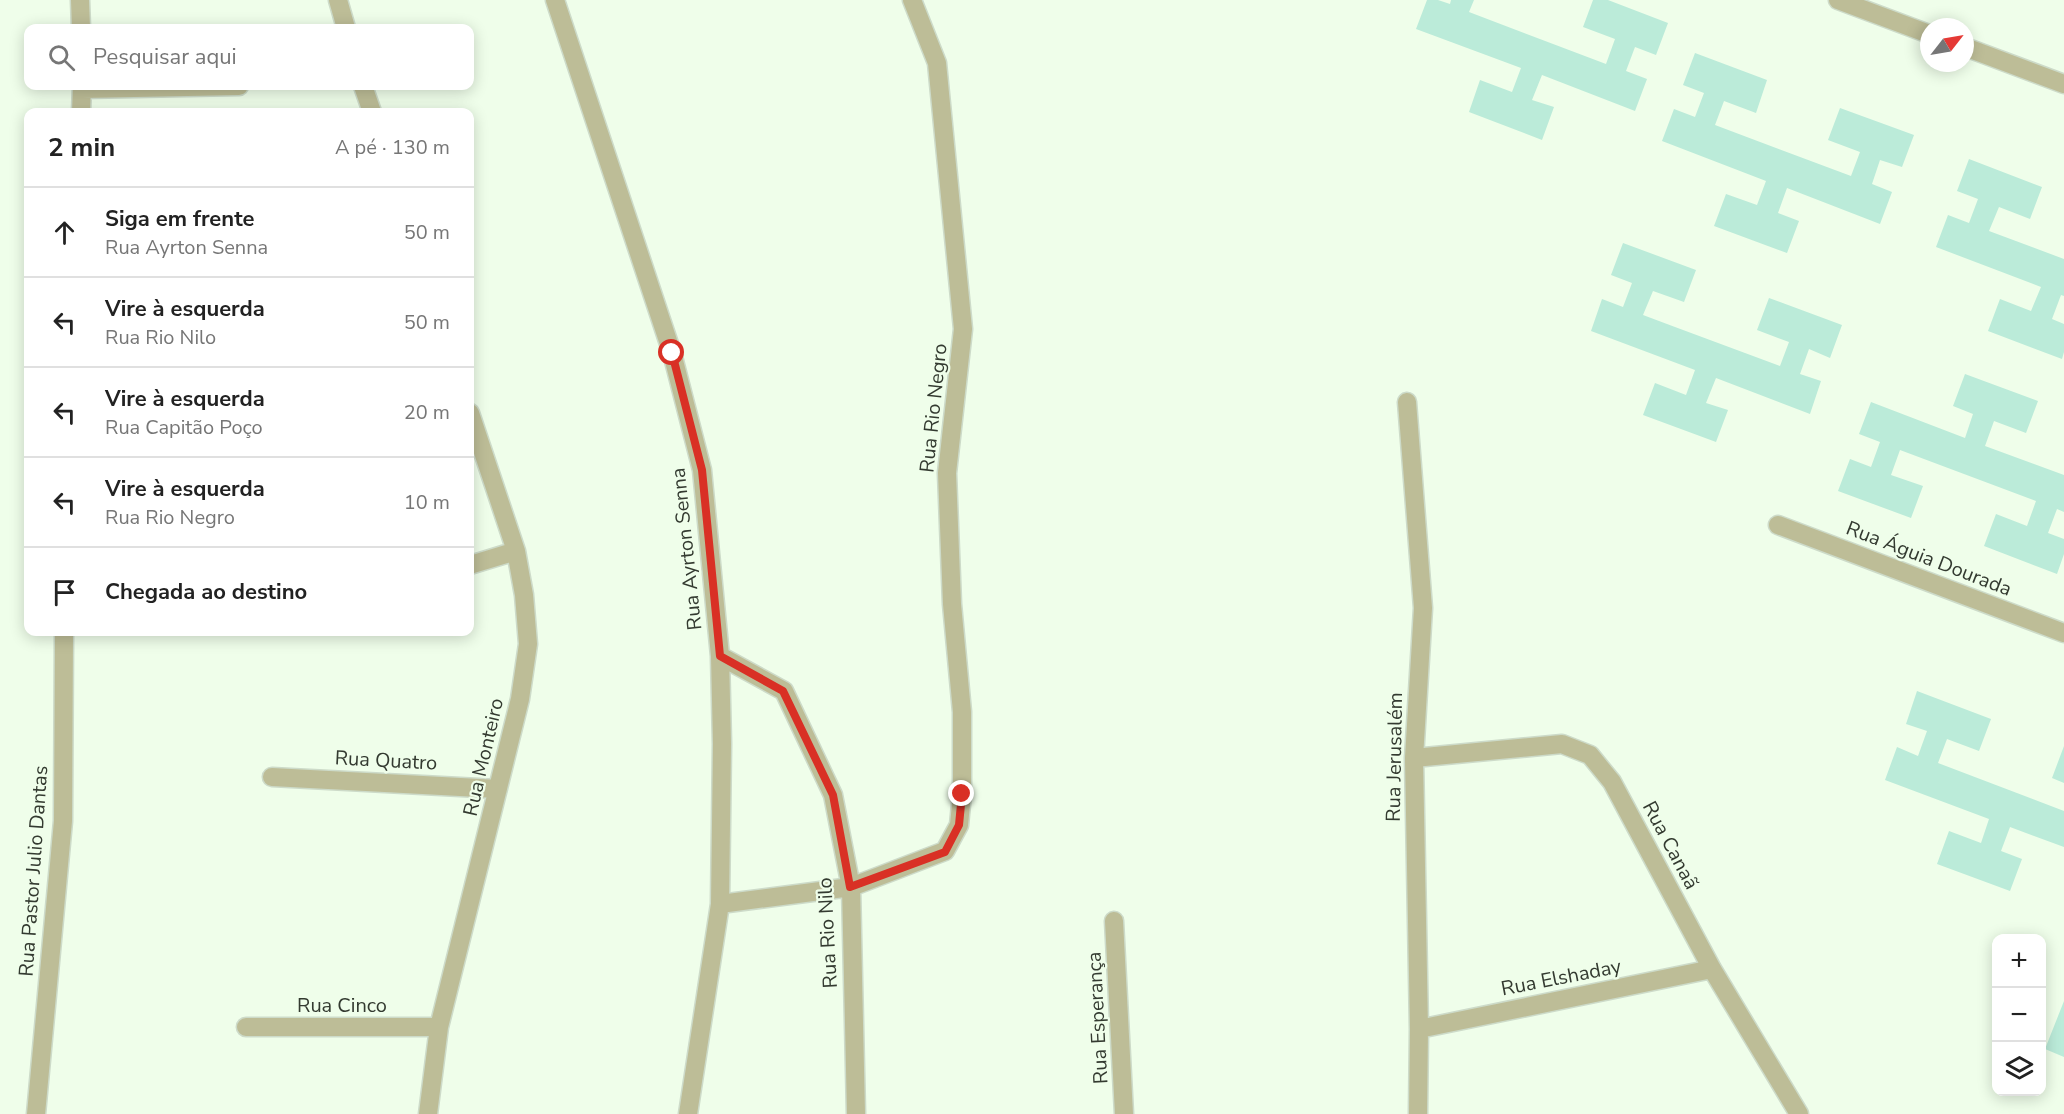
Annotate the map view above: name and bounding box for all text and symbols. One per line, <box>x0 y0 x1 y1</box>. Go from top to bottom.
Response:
north arrow <box>1920 18 1974 72</box>
search box <box>24 24 474 90</box>
icon: search <box>45 41 78 74</box>
text: Pesquisar aqui <box>93 42 237 72</box>
text: 2 min <box>48 130 115 165</box>
text: A pé · 130 m <box>335 134 450 161</box>
text: Siga em frente <box>105 204 254 234</box>
icon: ahead <box>48 216 81 249</box>
text: 50 m <box>404 219 450 246</box>
text: Rua Ayrton Senna <box>105 234 268 261</box>
text: Vire à esquerda <box>105 294 265 324</box>
icon: left <box>48 306 81 339</box>
text: 50 m <box>404 309 450 336</box>
text: Rua Rio Nilo <box>105 324 216 351</box>
route start <box>658 339 684 365</box>
street label: Rua Rio Negro <box>913 342 954 474</box>
text: Vire à esquerda <box>105 384 265 414</box>
icon: left <box>48 396 81 429</box>
text: 20 m <box>404 399 450 426</box>
text: Rua Capitão Poço <box>105 414 263 441</box>
street label: Rua Ayrton Senna <box>665 466 708 631</box>
text: Vire à esquerda <box>105 474 265 504</box>
icon: left <box>48 486 81 519</box>
text: 10 m <box>404 489 450 516</box>
text: Rua Rio Negro <box>105 504 235 531</box>
street label: Rua Águia Dourada <box>1842 514 2015 602</box>
icon: arrive <box>48 576 81 609</box>
text: Chegada ao destino <box>105 577 307 607</box>
street label: Rua Jerusalém <box>1380 692 1409 822</box>
street label: Rua Monteiro <box>457 695 510 819</box>
street label: Rua Quatro <box>334 744 438 777</box>
street label: Rua Pastor Julio Dantas <box>13 765 54 977</box>
route end <box>948 780 974 806</box>
street label: Rua Canaã <box>1636 796 1705 894</box>
street label: Rua Rio Nilo <box>811 877 844 989</box>
map controls <box>1992 934 2046 1096</box>
button: + <box>1992 934 2046 988</box>
street label: Rua Esperança <box>1081 951 1114 1085</box>
street label: Rua Elshaday <box>1499 952 1624 1002</box>
button: − <box>1992 988 2046 1042</box>
street label: Rua Cinco <box>297 992 387 1019</box>
button: layers <box>1992 1042 2046 1096</box>

